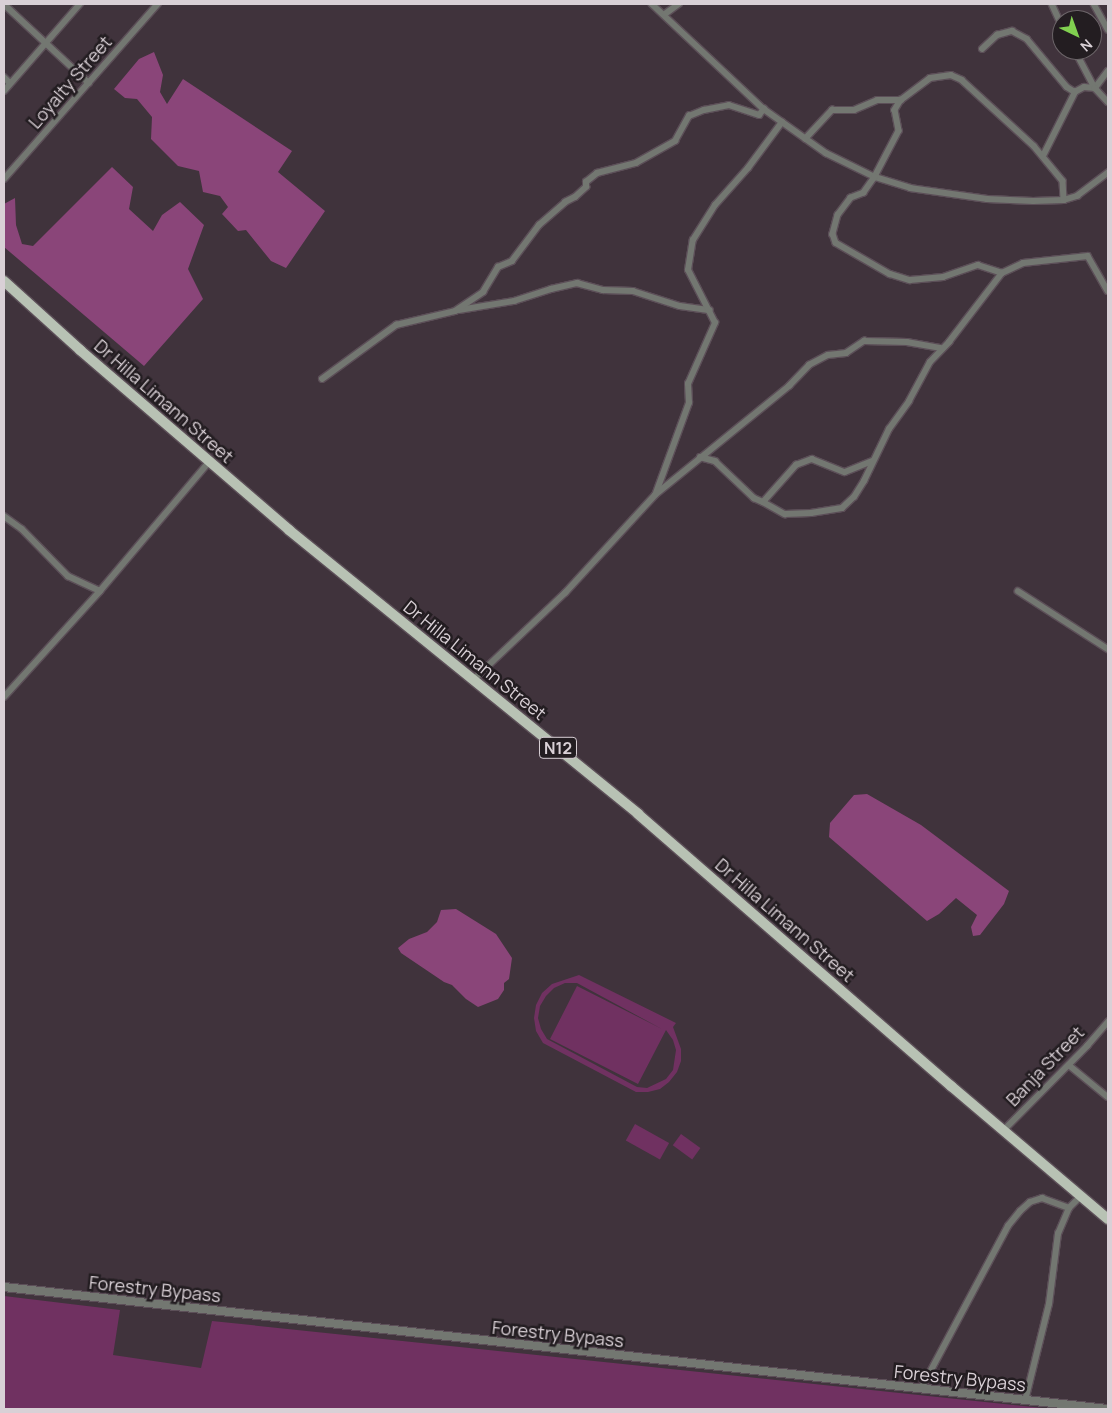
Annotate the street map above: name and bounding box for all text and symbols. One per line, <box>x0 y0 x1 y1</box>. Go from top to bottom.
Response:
north arrow <box>1052 10 1102 60</box>
street label: Loyalty Street <box>24 31 116 133</box>
text: N <box>1077 35 1097 56</box>
street label: Dr Hilla Limann Street <box>90 335 238 467</box>
street label: Dr Hilla Limann Street <box>399 596 551 724</box>
road number: N12 <box>538 734 578 761</box>
street label: Dr Hilla Limann Street <box>711 854 859 986</box>
street label: Banja Street <box>1002 1022 1088 1110</box>
street label: Forestry Bypass <box>88 1271 222 1307</box>
street label: Forestry Bypass <box>491 1316 625 1352</box>
street label: Forestry Bypass <box>893 1360 1027 1396</box>

